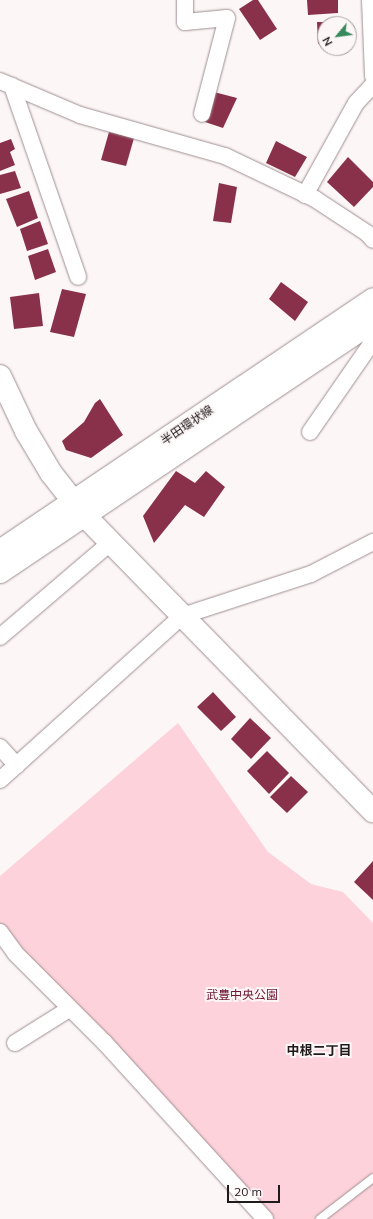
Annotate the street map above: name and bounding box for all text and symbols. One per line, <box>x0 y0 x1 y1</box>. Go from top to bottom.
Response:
north arrow <box>317 16 357 56</box>
text: N <box>319 34 336 48</box>
street label: 半田環状線 <box>158 402 216 448</box>
park label: 武豊中央公園 <box>206 988 278 1002</box>
district label: 中根二丁目 <box>287 1042 351 1058</box>
scale bar <box>229 1177 282 1203</box>
text: 20 m <box>234 1184 262 1199</box>

